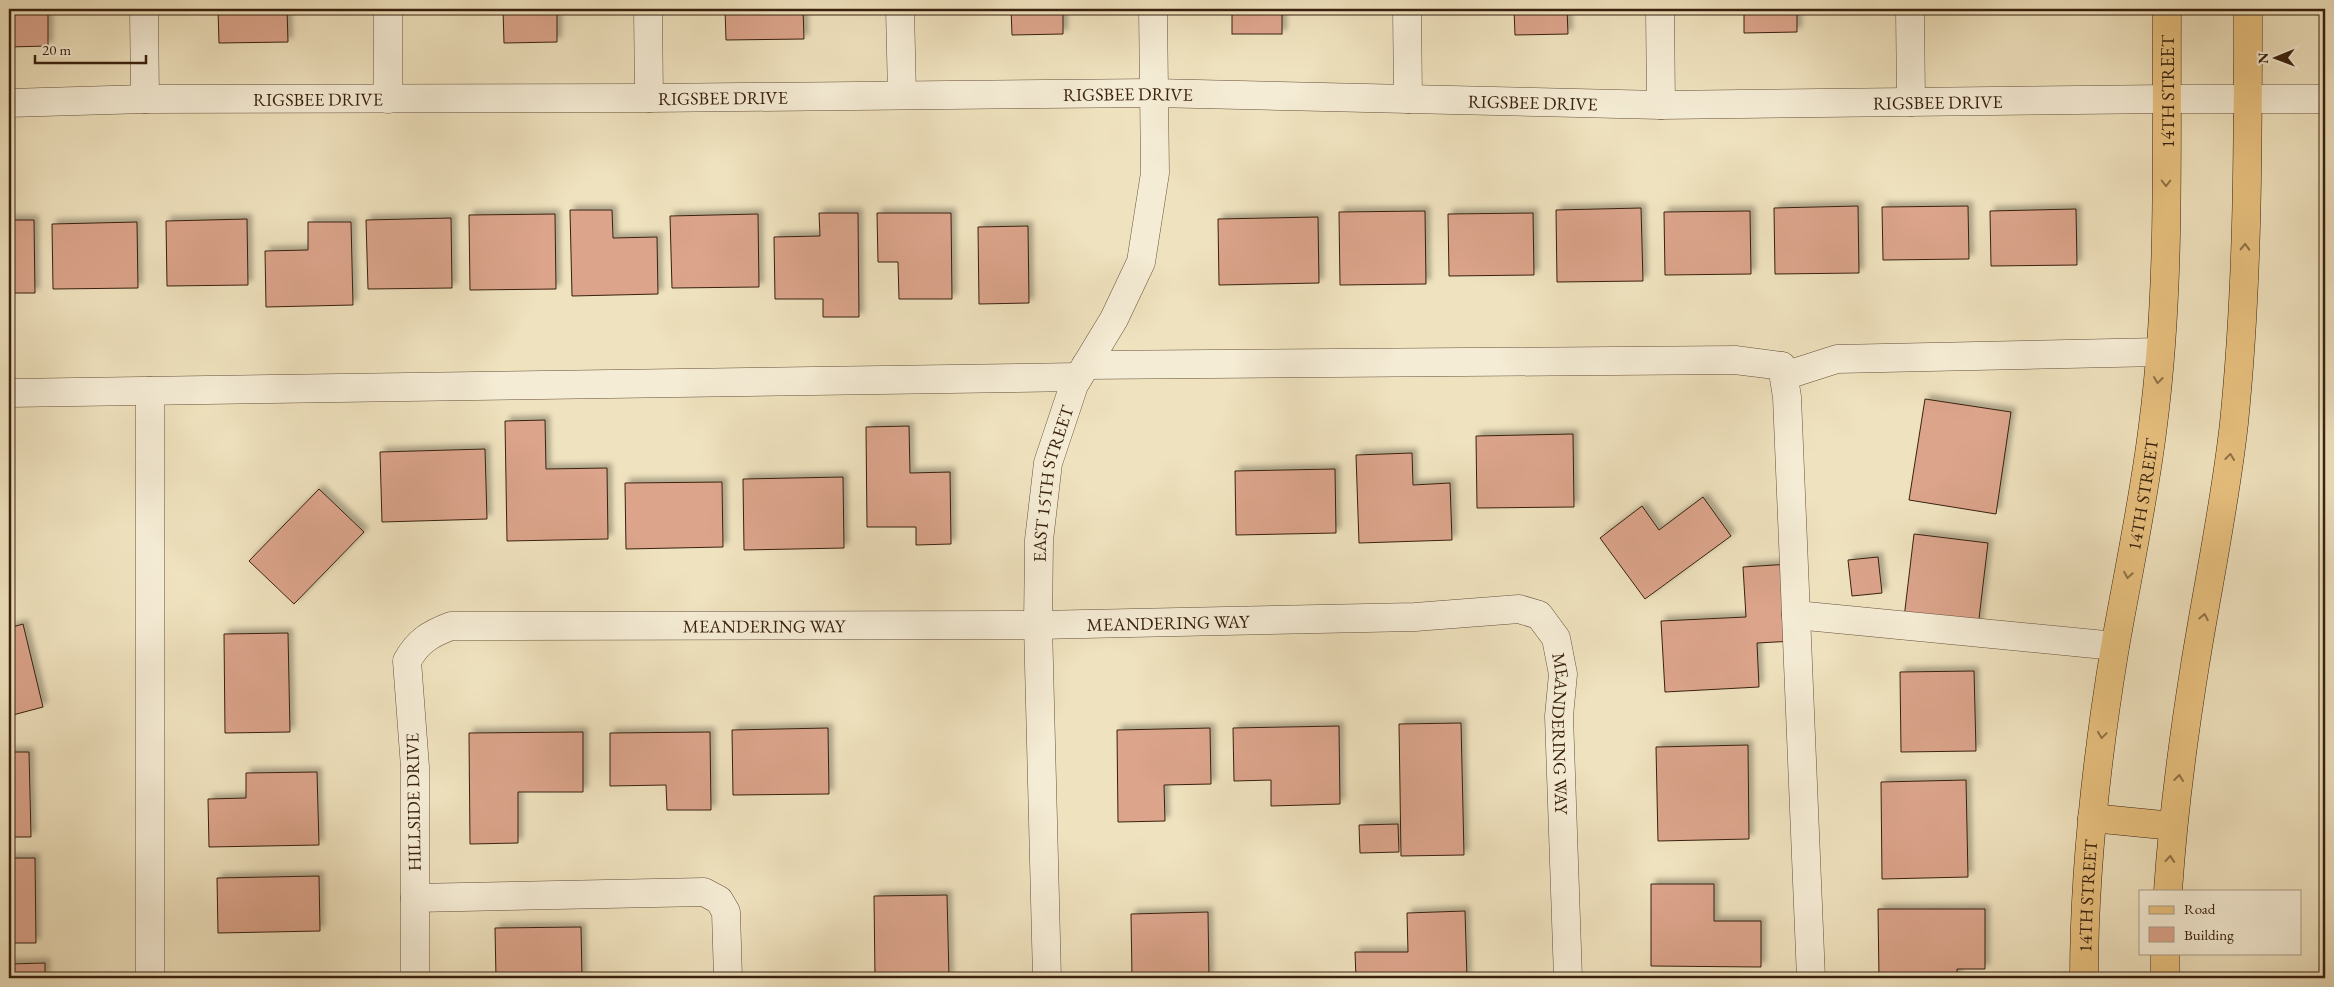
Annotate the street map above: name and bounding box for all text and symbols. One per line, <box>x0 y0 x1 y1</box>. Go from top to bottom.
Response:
scale bar <box>35 32 146 64</box>
north arrow <box>2252 32 2302 82</box>
street label: 14TH STREET <box>2155 34 2178 148</box>
text: 20 m <box>42 40 71 59</box>
text: N <box>2254 52 2272 64</box>
street label: RIGSBEE DRIVE <box>1063 81 1193 105</box>
street label: RIGSBEE DRIVE <box>658 85 788 109</box>
street label: RIGSBEE DRIVE <box>253 87 383 110</box>
street label: RIGSBEE DRIVE <box>1468 89 1598 115</box>
street label: RIGSBEE DRIVE <box>1873 89 2003 114</box>
one-way arrow <box>2161 179 2171 187</box>
one-way arrow <box>2240 243 2250 250</box>
one-way arrow <box>2153 376 2164 384</box>
street label: EAST 15TH STREET <box>1027 401 1078 562</box>
street label: 14TH STREET <box>2122 436 2163 552</box>
one-way arrow <box>2224 453 2235 461</box>
one-way arrow <box>2124 571 2134 579</box>
street label: MEANDERING WAY <box>1086 609 1251 635</box>
one-way arrow <box>2198 613 2208 622</box>
street label: MEANDERING WAY <box>683 614 847 637</box>
street label: MEANDERING WAY <box>1547 650 1575 816</box>
one-way arrow <box>2097 731 2107 740</box>
street label: HILLSIDE DRIVE <box>400 733 426 871</box>
one-way arrow <box>2173 774 2183 782</box>
street label: 14TH STREET <box>2073 838 2102 953</box>
one-way arrow <box>2165 854 2176 862</box>
legend <box>2139 890 2302 954</box>
text: Road <box>2184 899 2216 918</box>
text: Building <box>2184 925 2234 944</box>

